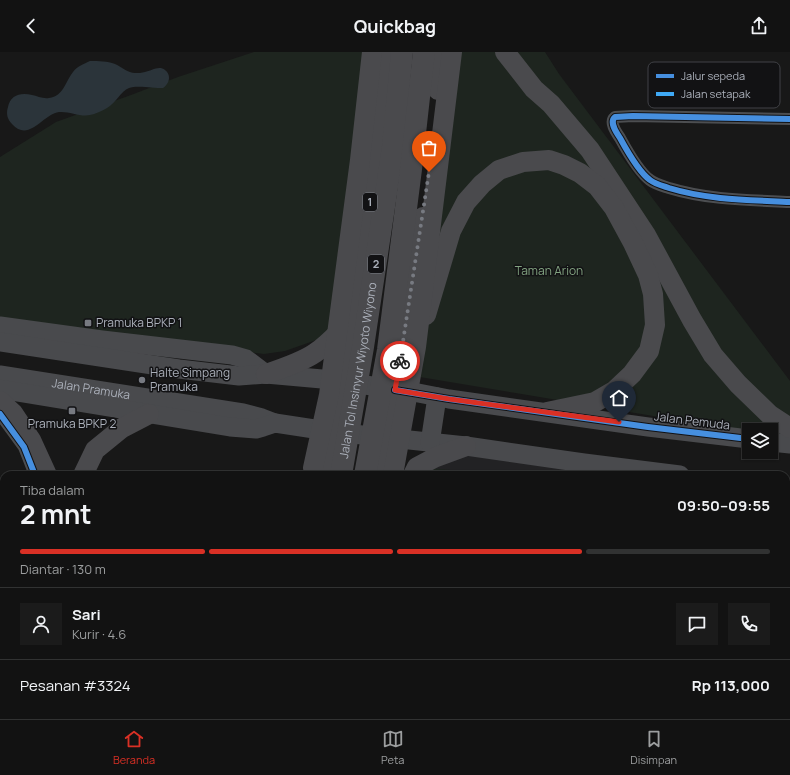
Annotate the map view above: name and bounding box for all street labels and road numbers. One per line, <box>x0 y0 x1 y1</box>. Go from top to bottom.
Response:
road number: 1 <box>363 193 377 211</box>
road number: 2 <box>368 255 384 273</box>
street label: Jalan Tol Insinyur Wiyoto Wiyono <box>335 281 381 460</box>
street label: Jalan Pramuka <box>51 374 131 403</box>
street label: Jalan Pemuda <box>653 407 731 434</box>

